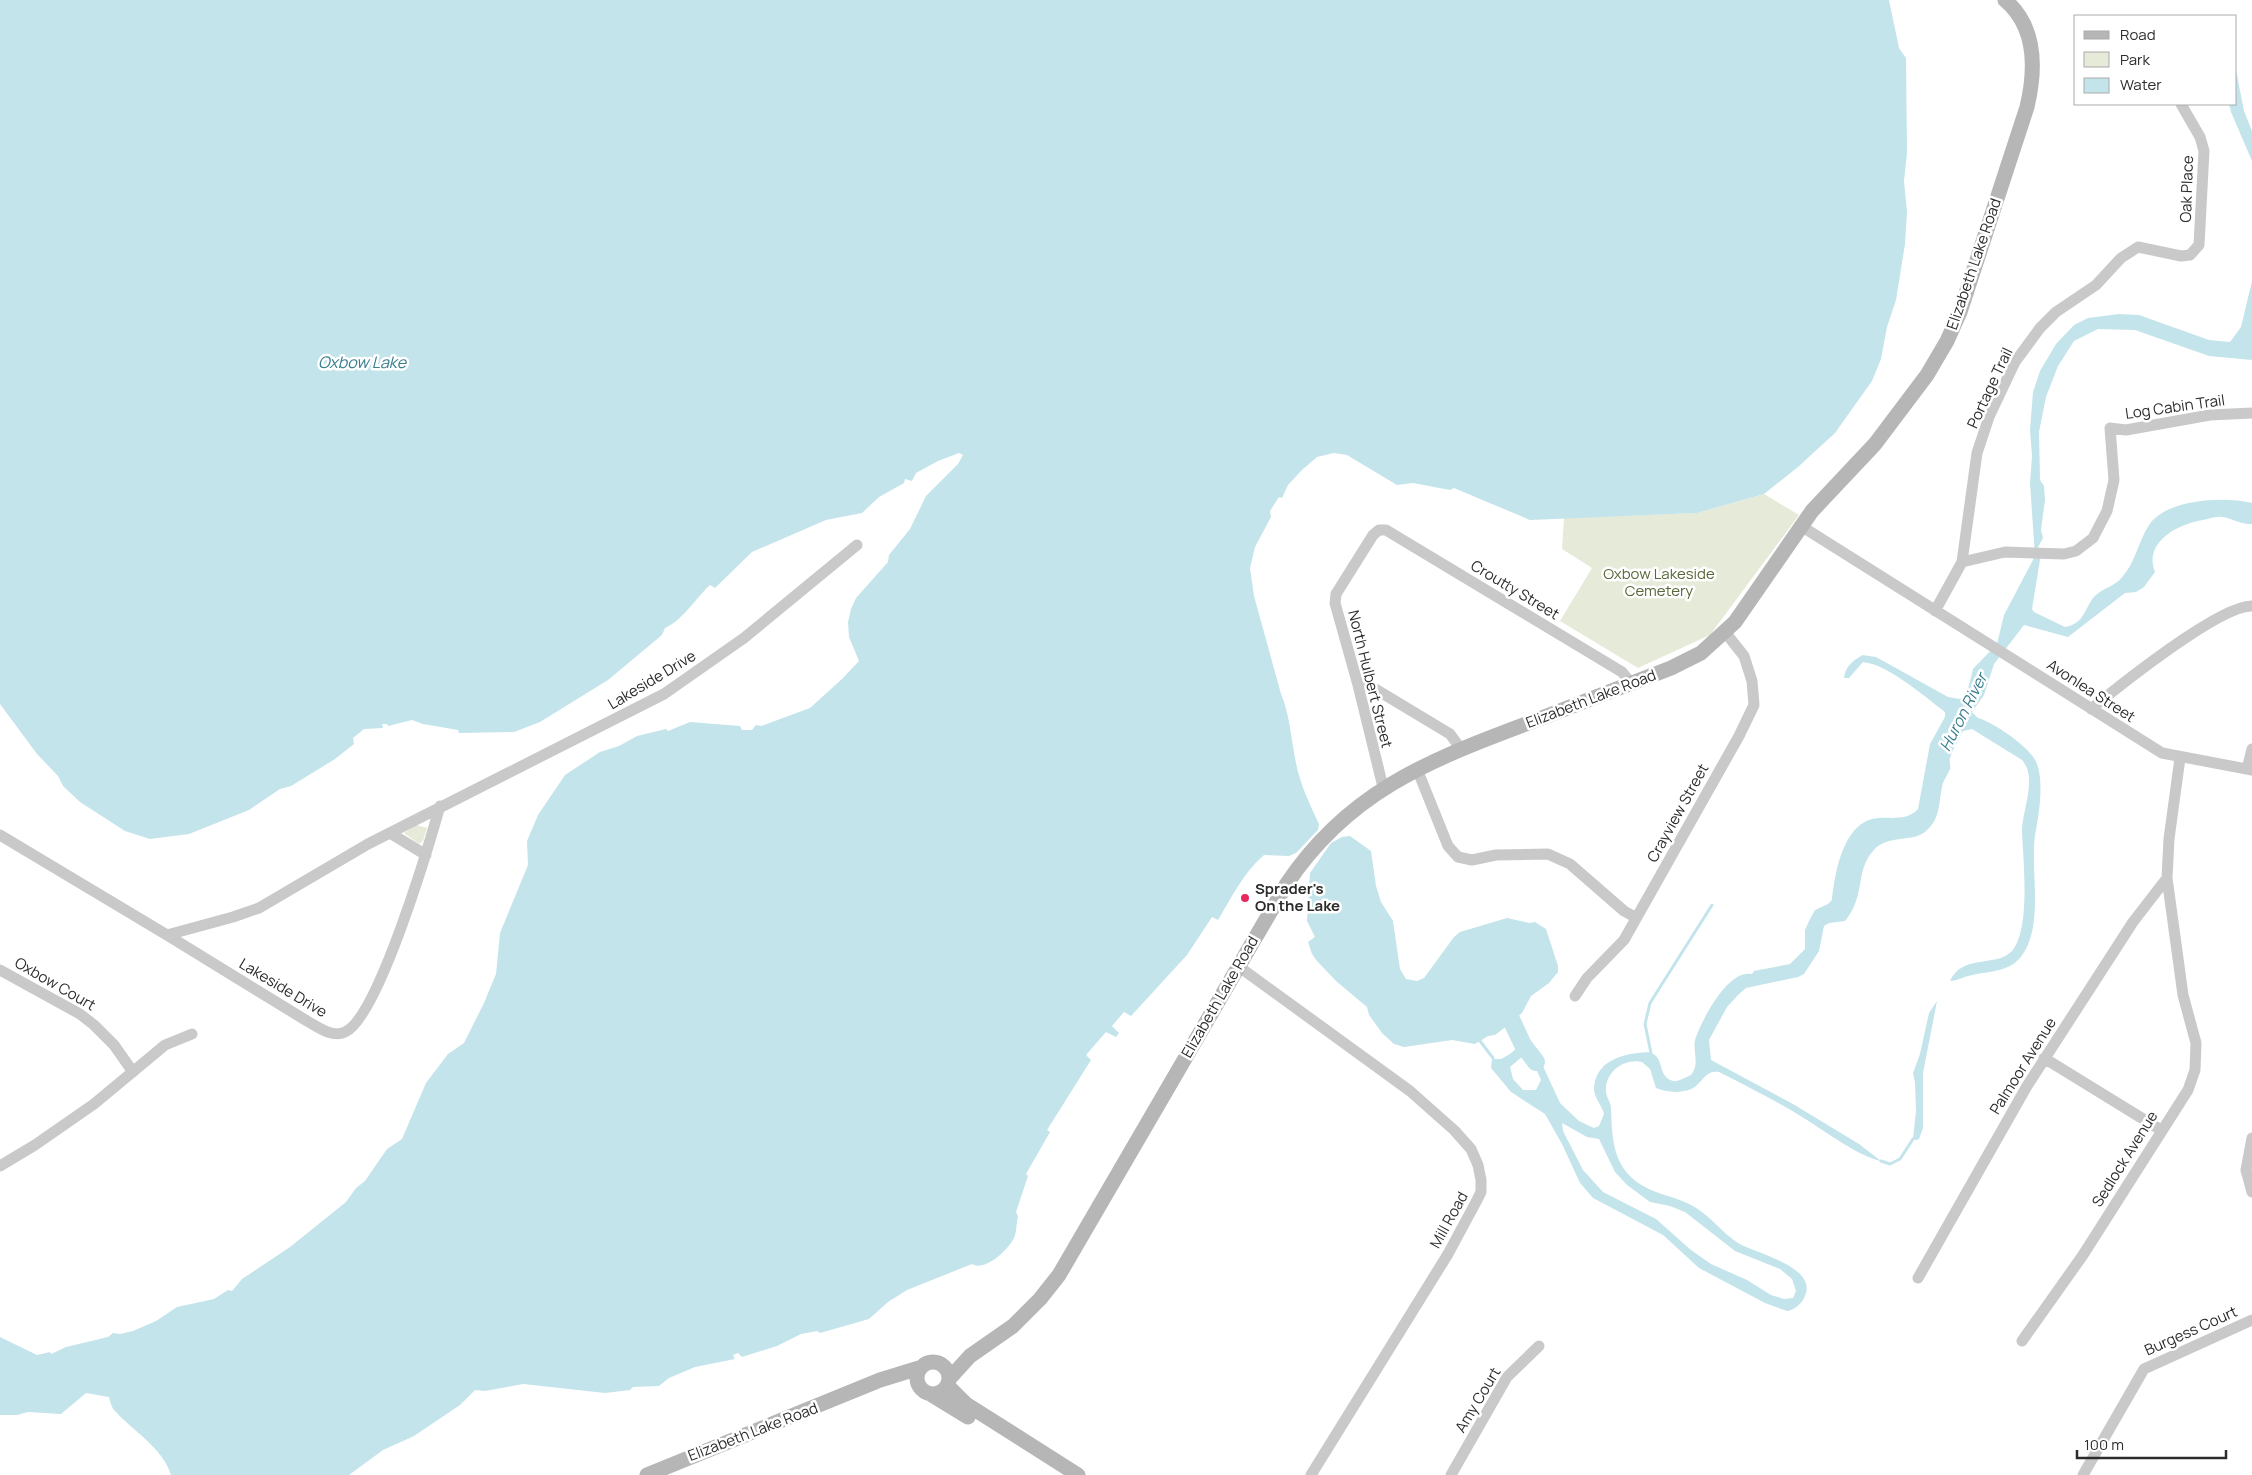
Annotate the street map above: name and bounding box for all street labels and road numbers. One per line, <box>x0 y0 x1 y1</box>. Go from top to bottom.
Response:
street label: Oak Place <box>2175 155 2198 223</box>
street label: Elizabeth Lake Road <box>1941 195 2006 332</box>
street label: Portage Trail <box>1962 344 2017 432</box>
street label: Log Cabin Trail <box>2124 389 2226 424</box>
street label: Croutty Street <box>1467 555 1563 624</box>
street label: North Hulbert Street <box>1343 608 1398 750</box>
street label: Lakeside Drive <box>604 645 700 714</box>
street label: Avonlea Street <box>2043 654 2140 727</box>
street label: Elizabeth Lake Road <box>1523 664 1659 733</box>
street label: Crayview Street <box>1642 760 1713 866</box>
street label: Elizabeth Lake Road <box>1176 932 1263 1062</box>
street label: Oxbow Court <box>11 952 100 1015</box>
street label: Lakeside Drive <box>235 953 331 1022</box>
street label: Palmoor Avenue <box>1984 1013 2061 1118</box>
street label: Sedlock Avenue <box>2087 1107 2163 1211</box>
street label: Mill Road <box>1424 1188 1473 1252</box>
street label: Burgess Court <box>2141 1301 2241 1360</box>
street label: Amy Court <box>1450 1363 1505 1436</box>
street label: Elizabeth Lake Road <box>685 1397 821 1466</box>

